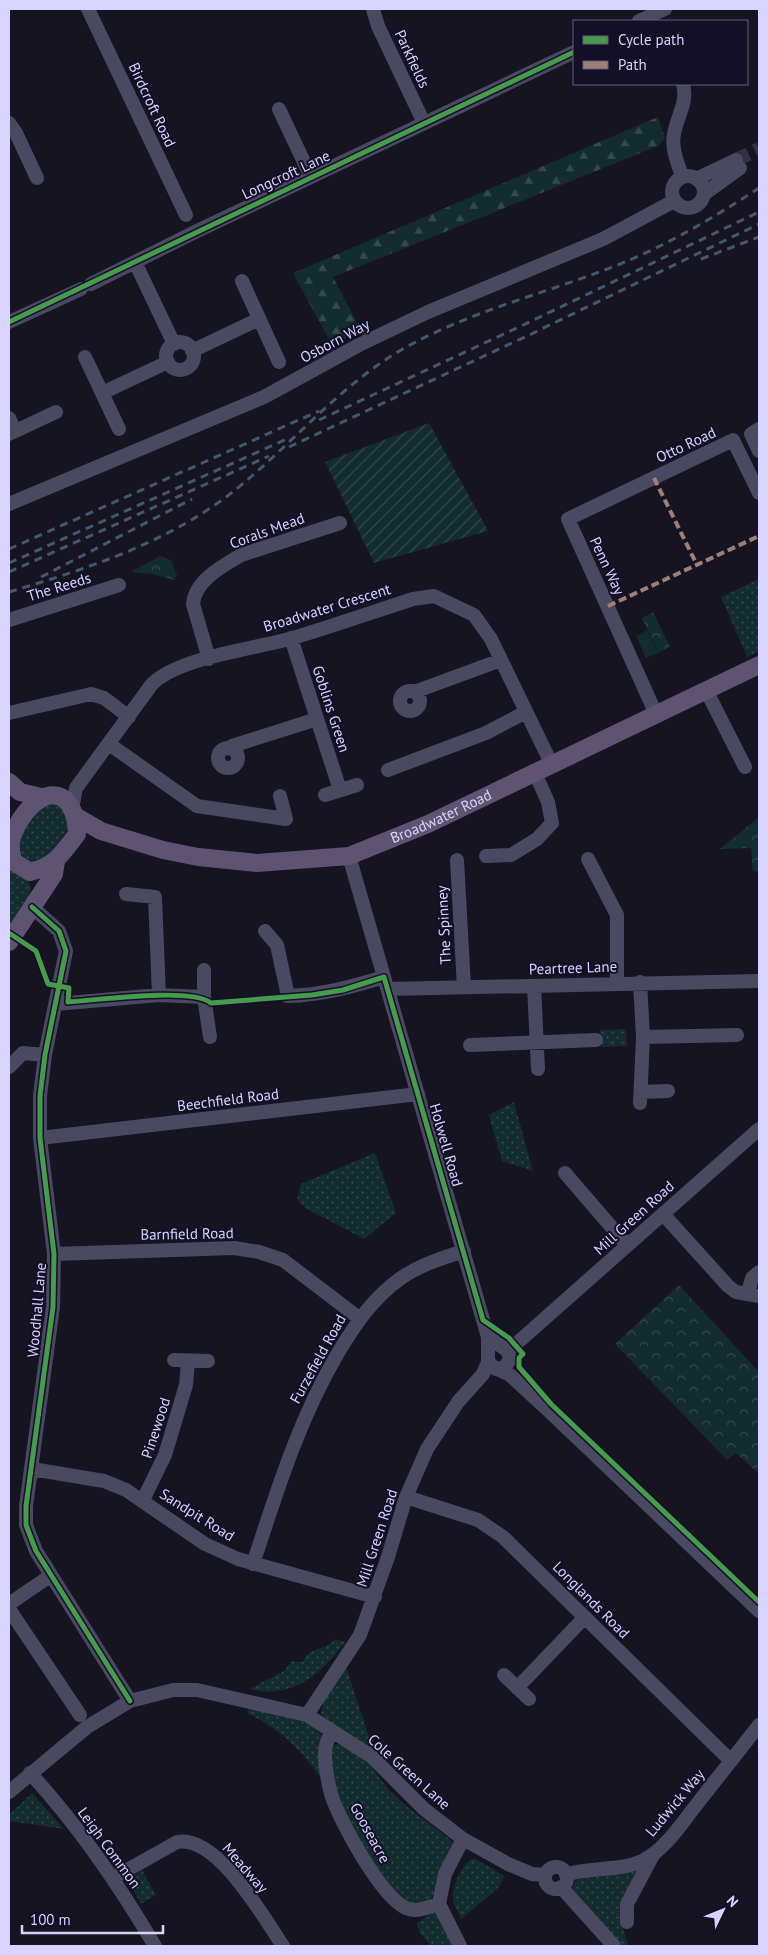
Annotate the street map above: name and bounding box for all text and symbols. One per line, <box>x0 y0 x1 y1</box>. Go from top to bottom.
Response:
legend <box>573 20 748 85</box>
street label: Parkfields <box>391 27 434 91</box>
text: Cycle path <box>618 30 684 49</box>
text: Path <box>618 55 647 74</box>
street label: Birdcroft Road <box>125 60 180 150</box>
street label: Longcroft Lane <box>239 146 333 203</box>
street label: Osborn Way <box>297 314 373 367</box>
street label: Otto Road <box>653 422 719 467</box>
street label: Corals Mead <box>227 508 307 553</box>
street label: Penn Way <box>586 534 629 598</box>
street label: The Reeds <box>25 568 93 605</box>
street label: Broadwater Crescent <box>261 579 393 636</box>
street label: Goblins Green <box>309 663 354 754</box>
street label: Broadwater Road <box>387 785 495 847</box>
street label: The Spinney <box>432 885 455 965</box>
street label: Peartree Lane <box>528 956 618 979</box>
street label: Beechfield Road <box>176 1084 280 1115</box>
street label: Holwell Road <box>426 1101 467 1189</box>
street label: Mill Green Road <box>589 1176 678 1259</box>
street label: Barnfield Road <box>140 1223 234 1244</box>
street label: Woodhall Lane <box>23 1262 50 1358</box>
street label: Furzefield Road <box>285 1311 350 1407</box>
street label: Pinewood <box>137 1395 174 1461</box>
street label: Sandpit Road <box>156 1484 238 1545</box>
street label: Mill Green Road <box>352 1486 401 1589</box>
street label: Longlands Road <box>549 1557 634 1642</box>
street label: Cole Green Lane <box>364 1730 454 1814</box>
street label: Ludwick Way <box>641 1765 708 1840</box>
street label: Gooseacre <box>346 1799 395 1866</box>
street label: Leigh Common <box>74 1804 145 1892</box>
street label: Meadway <box>218 1839 272 1897</box>
north arrow <box>698 1885 748 1935</box>
text: N <box>723 1892 742 1911</box>
scale bar <box>22 1902 164 1934</box>
text: 100 m <box>30 1910 71 1929</box>

